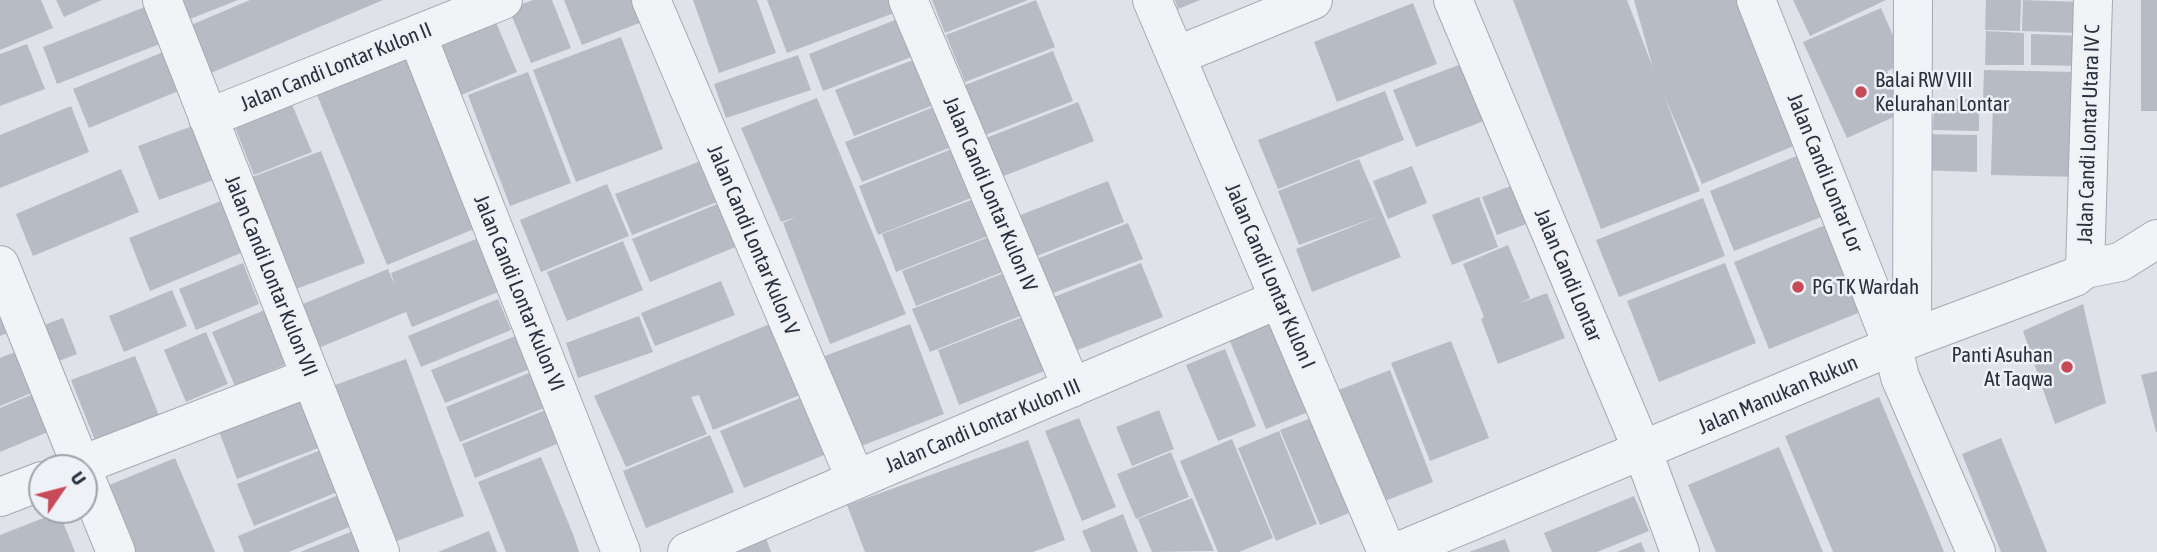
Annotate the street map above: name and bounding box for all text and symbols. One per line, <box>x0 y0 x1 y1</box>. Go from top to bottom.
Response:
street label: Jalan Candi Lontar Kulon II <box>237 17 435 117</box>
street label: Jalan Candi Lontar Utara IV C <box>2073 24 2105 244</box>
place label: Balai RW VIII Kelurahan Lontar <box>1875 67 2009 117</box>
marker: Balai RW VIII Kelurahan Lontar <box>1853 84 1869 100</box>
street label: Jalan Candi Lontar Lor <box>1782 90 1868 256</box>
street label: Jalan Candi Lontar Kulon IV <box>938 93 1042 295</box>
street label: Jalan Candi Lontar Kulon V <box>702 141 804 339</box>
street label: Jalan Candi Lontar Kulon VII <box>219 172 323 380</box>
street label: Jalan Candi Lontar Kulon I <box>1220 180 1320 372</box>
street label: Jalan Candi Lontar Kulon VI <box>468 191 570 395</box>
street label: Jalan Candi Lontar <box>1529 205 1607 345</box>
place label: PG TK Wardah <box>1812 274 1919 300</box>
marker: PG TK Wardah <box>1790 279 1806 295</box>
place label: Panti Asuhan At Taqwa <box>1951 342 2053 392</box>
street label: Jalan Manukan Rukun <box>1694 350 1862 440</box>
marker: Panti Asuhan At Taqwa <box>2059 359 2075 375</box>
street label: Jalan Candi Lontar Kulon III <box>882 373 1084 479</box>
north arrow <box>28 454 98 524</box>
text: U <box>66 467 91 489</box>

